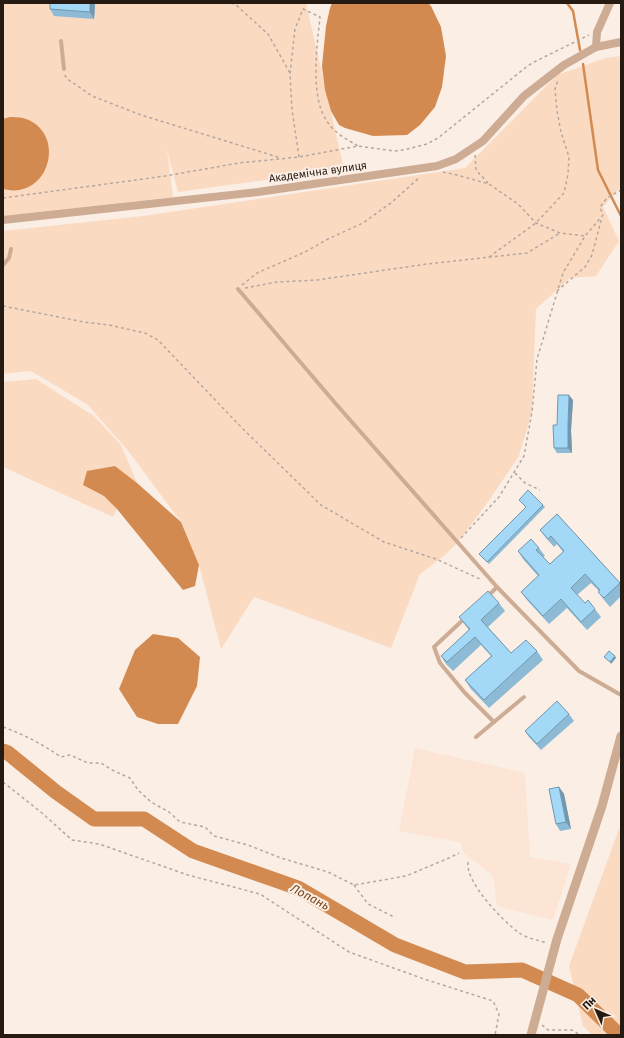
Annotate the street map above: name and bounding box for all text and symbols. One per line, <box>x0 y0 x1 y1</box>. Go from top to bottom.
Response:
street label: Академічна вулиця <box>268 159 368 185</box>
water label: Лопань <box>287 881 332 913</box>
north arrow <box>576 990 616 1030</box>
text: Пн <box>580 994 599 1013</box>

